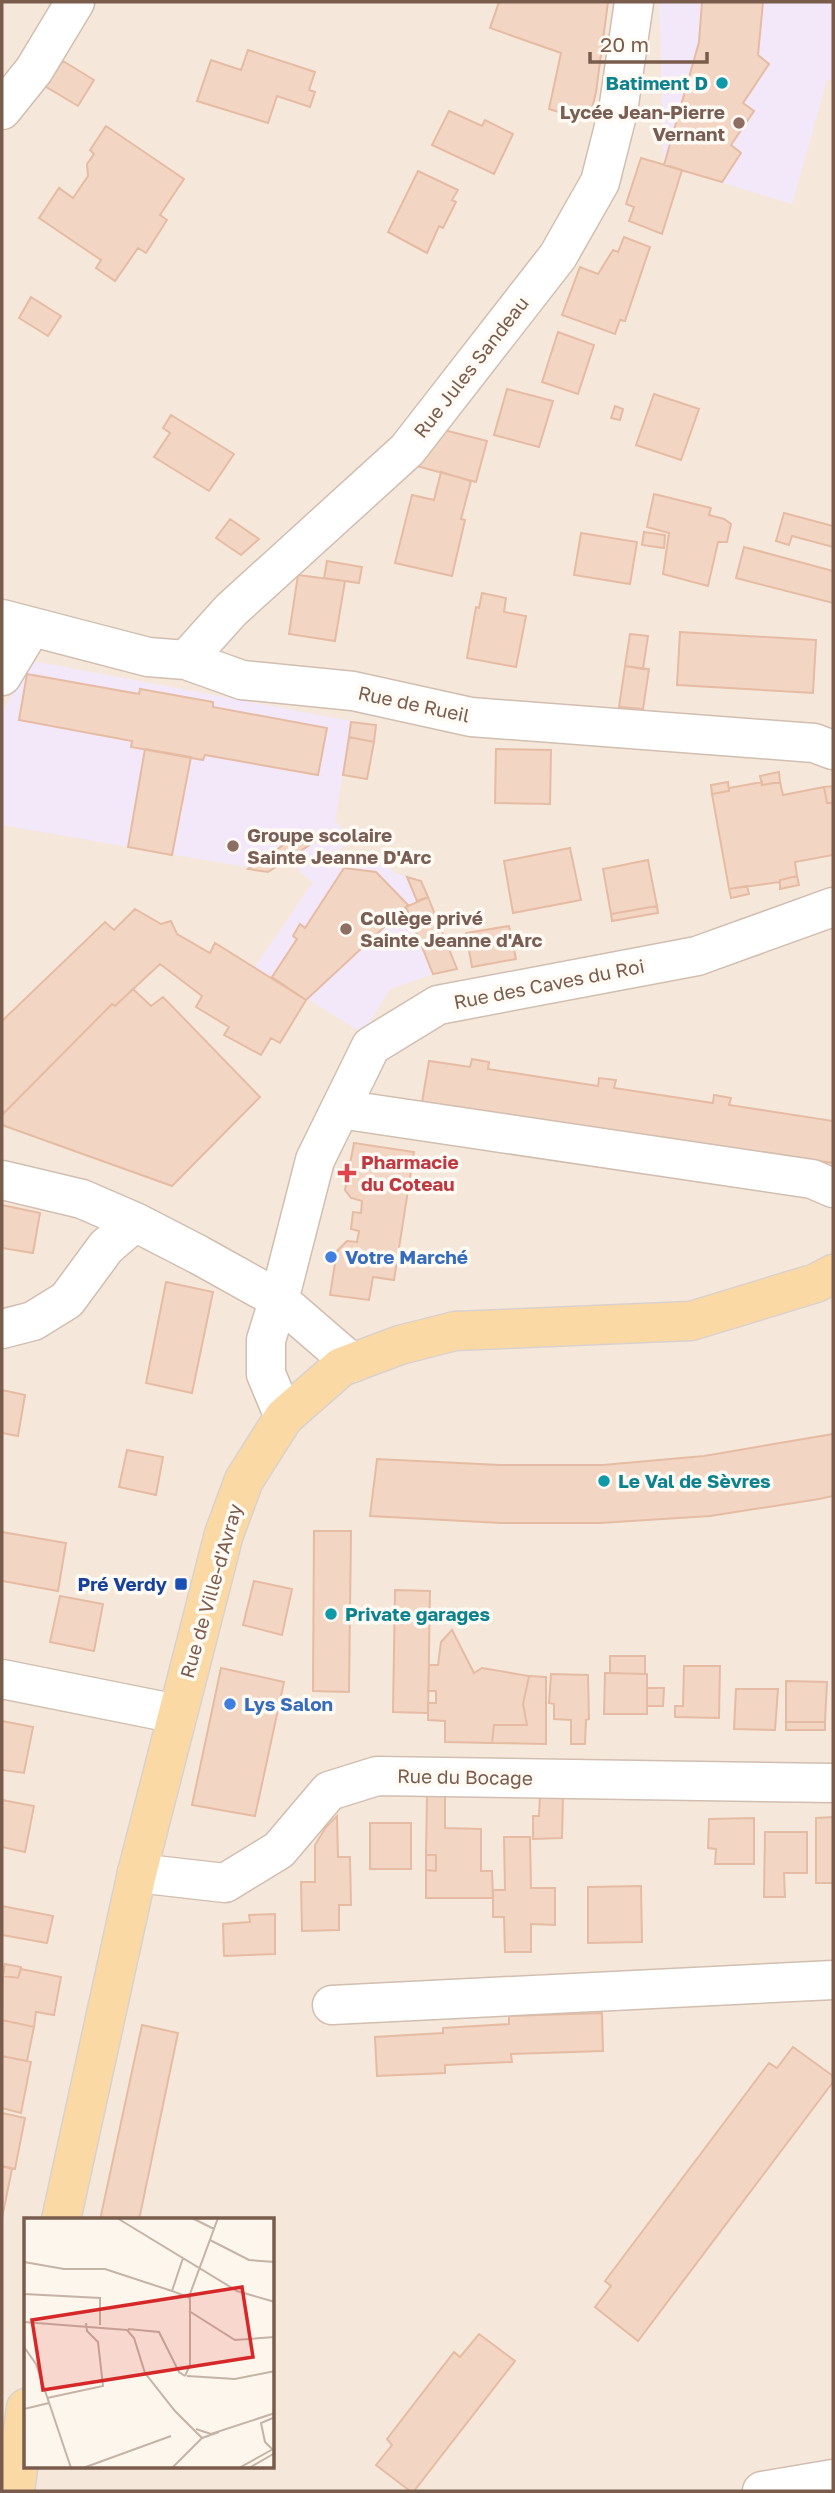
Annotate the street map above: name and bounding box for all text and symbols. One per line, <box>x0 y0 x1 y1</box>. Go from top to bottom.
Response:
scale bar <box>590 21 707 65</box>
text: 20 m <box>600 31 649 57</box>
place label: Batiment D <box>606 71 708 94</box>
marker: Batiment D <box>714 75 730 91</box>
place label: Lycée Jean-Pierre Vernant <box>560 100 725 145</box>
marker: Lycée Jean-Pierre Vernant <box>731 115 747 131</box>
street label: Rue Jules Sandeau <box>408 291 533 442</box>
street label: Rue de Rueil <box>356 680 472 727</box>
place label: Groupe scolaire Sainte Jeanne D'Arc <box>247 823 431 868</box>
marker: Groupe scolaire Sainte Jeanne D'Arc <box>225 838 241 854</box>
place label: Collège privé Sainte Jeanne d'Arc <box>360 906 543 951</box>
marker: Collège privé Sainte Jeanne d'Arc <box>338 921 354 937</box>
street label: Rue des Caves du Roi <box>452 954 646 1013</box>
place label: Pharmacie du Coteau <box>361 1150 459 1195</box>
marker: Pharmacie du Coteau <box>339 1165 355 1181</box>
place label: Votre Marché <box>345 1245 468 1268</box>
marker: Votre Marché <box>323 1249 339 1265</box>
place label: Le Val de Sèvres <box>618 1469 771 1492</box>
marker: Le Val de Sèvres <box>596 1473 612 1489</box>
street label: Rue de Ville-d'Avray <box>175 1501 246 1681</box>
place label: Pré Verdy <box>77 1572 168 1595</box>
marker: Pré Verdy <box>173 1576 189 1592</box>
place label: Private garages <box>345 1602 490 1625</box>
marker: Private garages <box>323 1606 339 1622</box>
place label: Lys Salon <box>244 1692 333 1715</box>
marker: Lys Salon <box>222 1696 238 1712</box>
street label: Rue du Bocage <box>397 1764 533 1789</box>
inset map <box>24 2218 275 2468</box>

